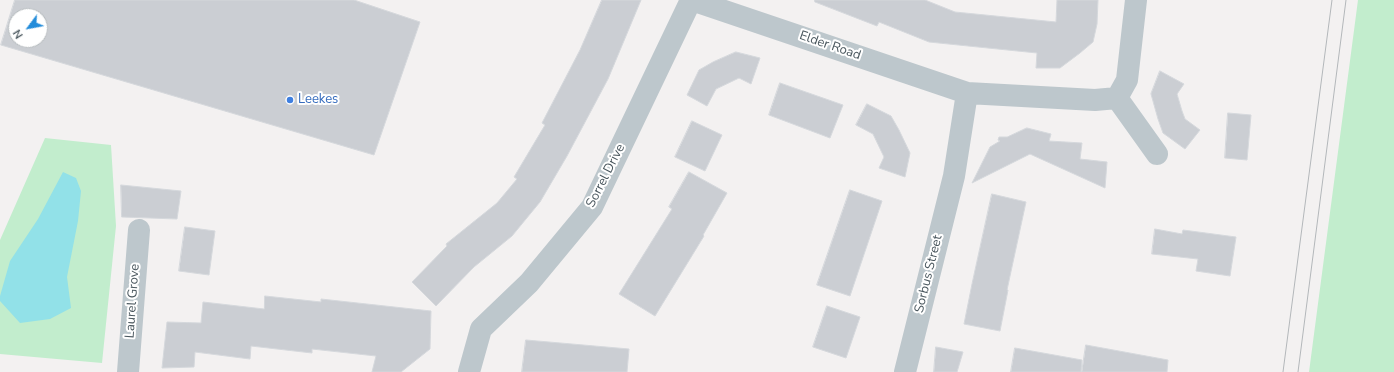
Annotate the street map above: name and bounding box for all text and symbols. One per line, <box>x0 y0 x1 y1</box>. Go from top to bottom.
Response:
north arrow <box>8 8 48 48</box>
text: N <box>10 27 27 42</box>
street label: Elder Road <box>797 28 863 64</box>
place label: Leekes <box>298 92 338 108</box>
marker: Leekes <box>285 95 295 105</box>
street label: Sorrel Drive <box>583 142 629 210</box>
street label: Sorbus Street <box>912 233 946 315</box>
street label: Laurel Grove <box>123 263 143 339</box>

